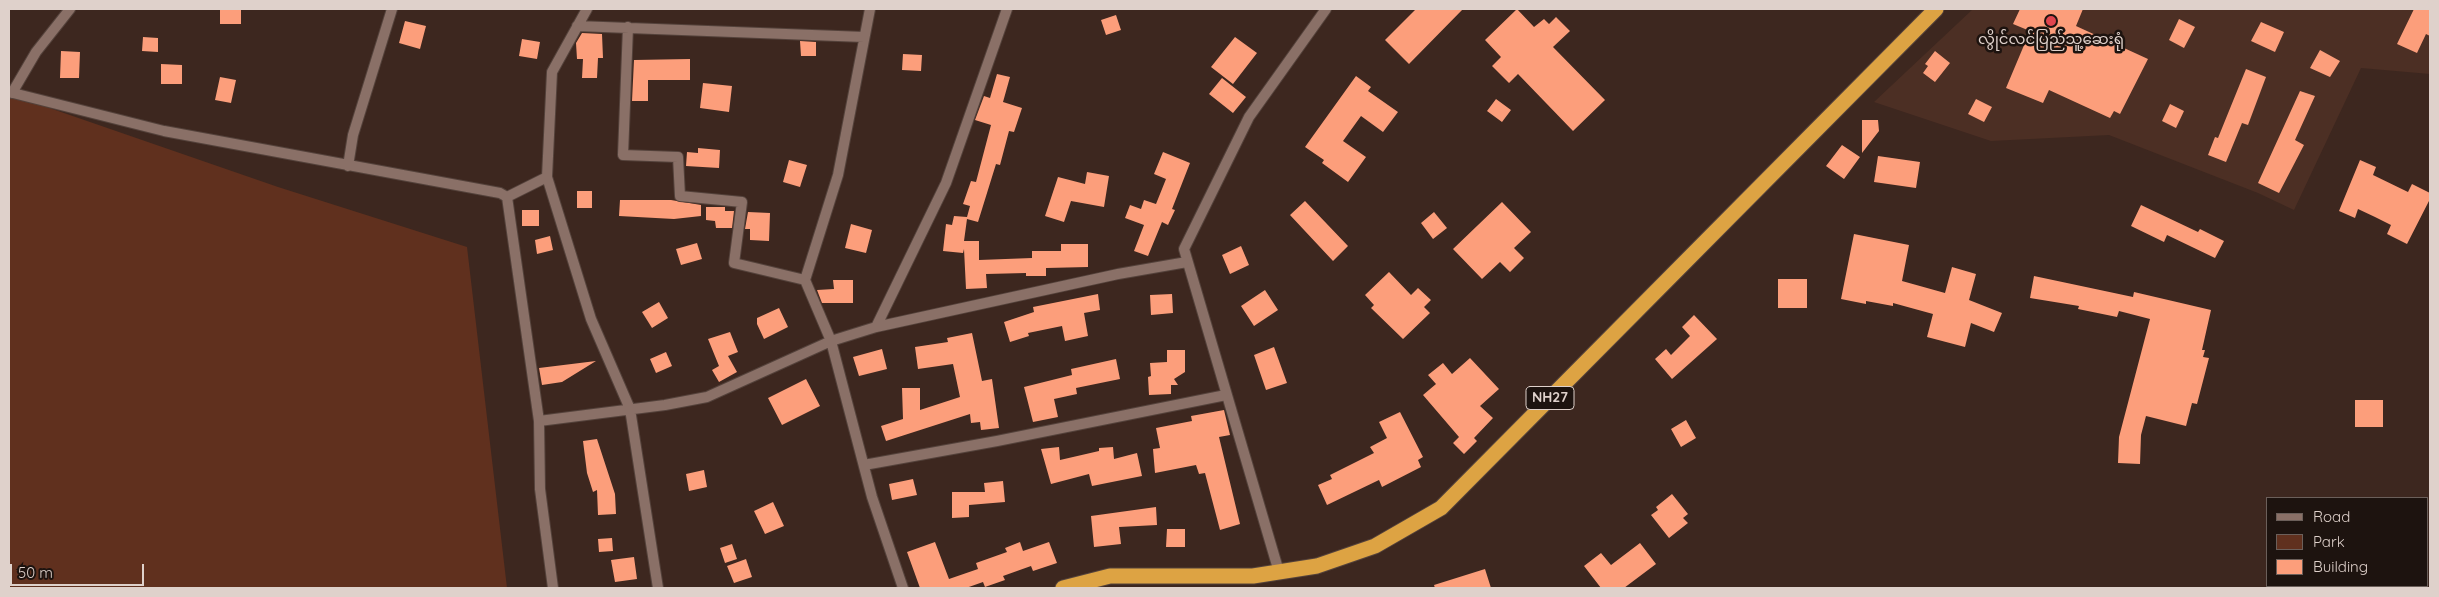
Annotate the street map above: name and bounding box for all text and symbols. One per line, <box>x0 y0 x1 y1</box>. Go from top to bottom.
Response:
marker: လွိုင်လင်ပြည်သူ့ဆေးရုံ <box>2044 14 2058 28</box>
place label: လွိုင်လင်ပြည်သူ့ဆေးရုံ <box>1978 30 2124 48</box>
road number: NH27 <box>1526 386 1574 409</box>
legend <box>2266 497 2429 587</box>
text: Road <box>2313 507 2350 526</box>
text: Park <box>2313 532 2345 551</box>
scale bar <box>12 554 146 586</box>
text: Building <box>2313 557 2368 576</box>
text: 50 m <box>18 563 53 582</box>

